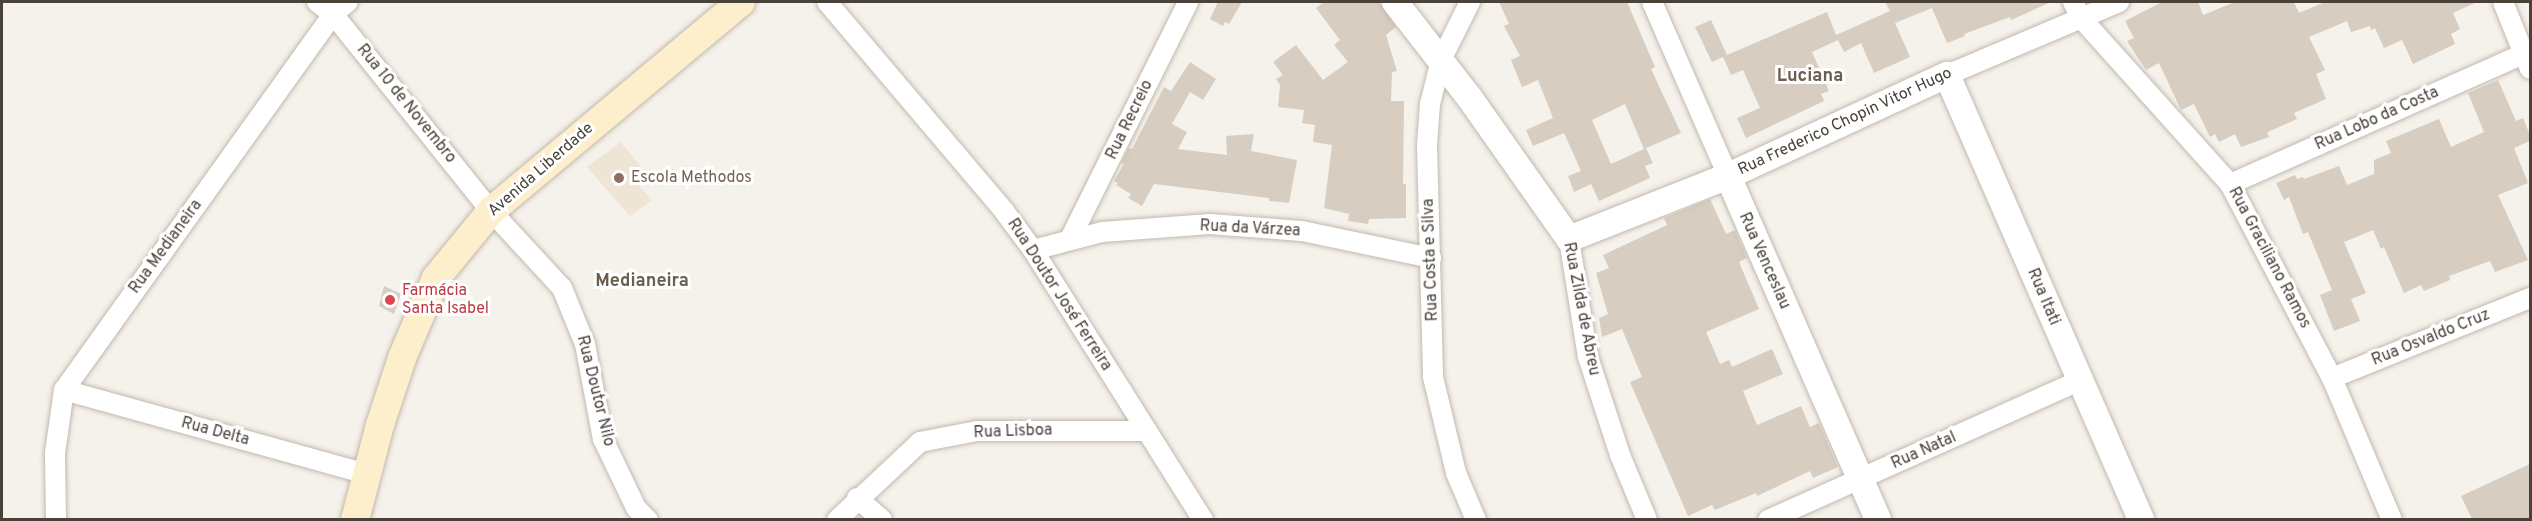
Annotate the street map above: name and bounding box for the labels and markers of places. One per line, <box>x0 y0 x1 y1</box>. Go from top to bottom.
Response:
place label: Escola Methodos <box>631 168 752 188</box>
marker: Escola Methodos <box>612 171 626 185</box>
place label: Farmácia Santa Isabel <box>402 281 489 319</box>
marker: Farmácia Santa Isabel <box>383 293 397 307</box>

